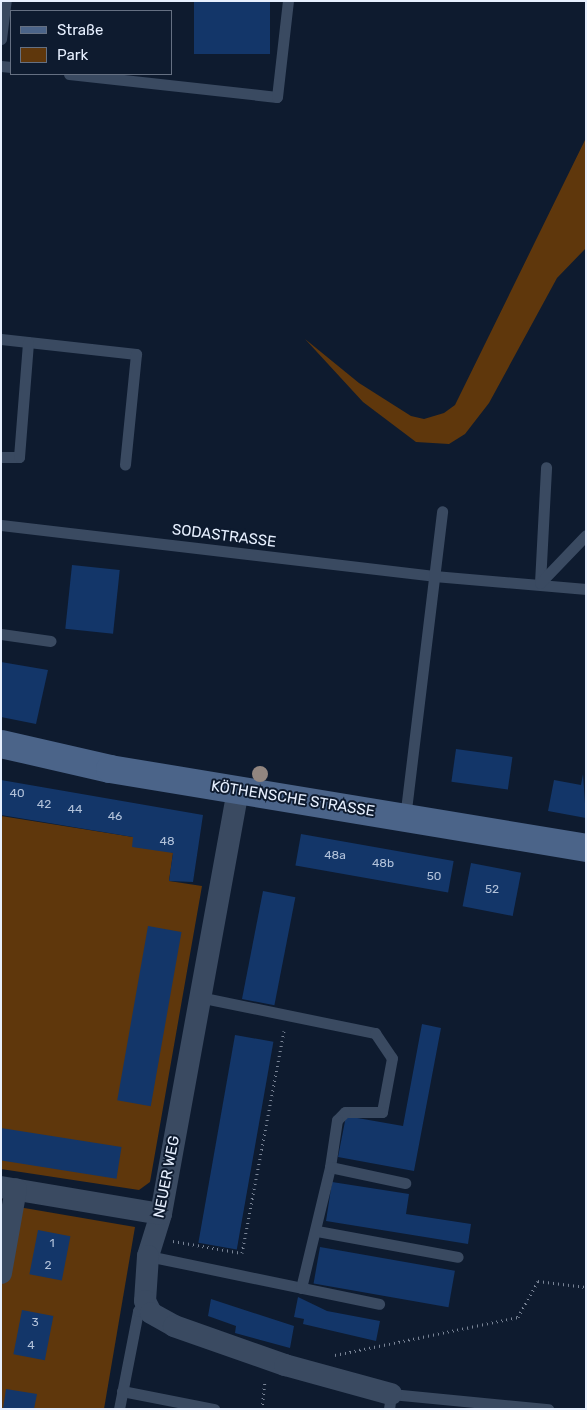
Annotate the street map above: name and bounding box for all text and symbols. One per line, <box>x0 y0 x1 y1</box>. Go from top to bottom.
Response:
legend <box>10 10 172 75</box>
text: Straße <box>57 21 103 39</box>
text: Park <box>57 46 88 64</box>
street label: SODASTRASSE <box>171 521 277 551</box>
street label: KÖTHENSCHE STRASSE <box>210 777 376 821</box>
house number: 40 <box>9 787 25 801</box>
house number: 42 <box>37 798 51 812</box>
house number: 44 <box>68 803 82 817</box>
house number: 46 <box>108 810 122 824</box>
house number: 48 <box>159 835 175 849</box>
house number: 48a <box>324 849 346 863</box>
house number: 48b <box>372 857 394 871</box>
house number: 50 <box>427 870 441 884</box>
house number: 52 <box>485 883 499 897</box>
street label: NEUER WEG <box>150 1134 184 1220</box>
house number: 1 <box>49 1237 55 1251</box>
house number: 2 <box>44 1259 52 1273</box>
house number: 3 <box>31 1316 39 1330</box>
house number: 4 <box>27 1339 35 1353</box>

